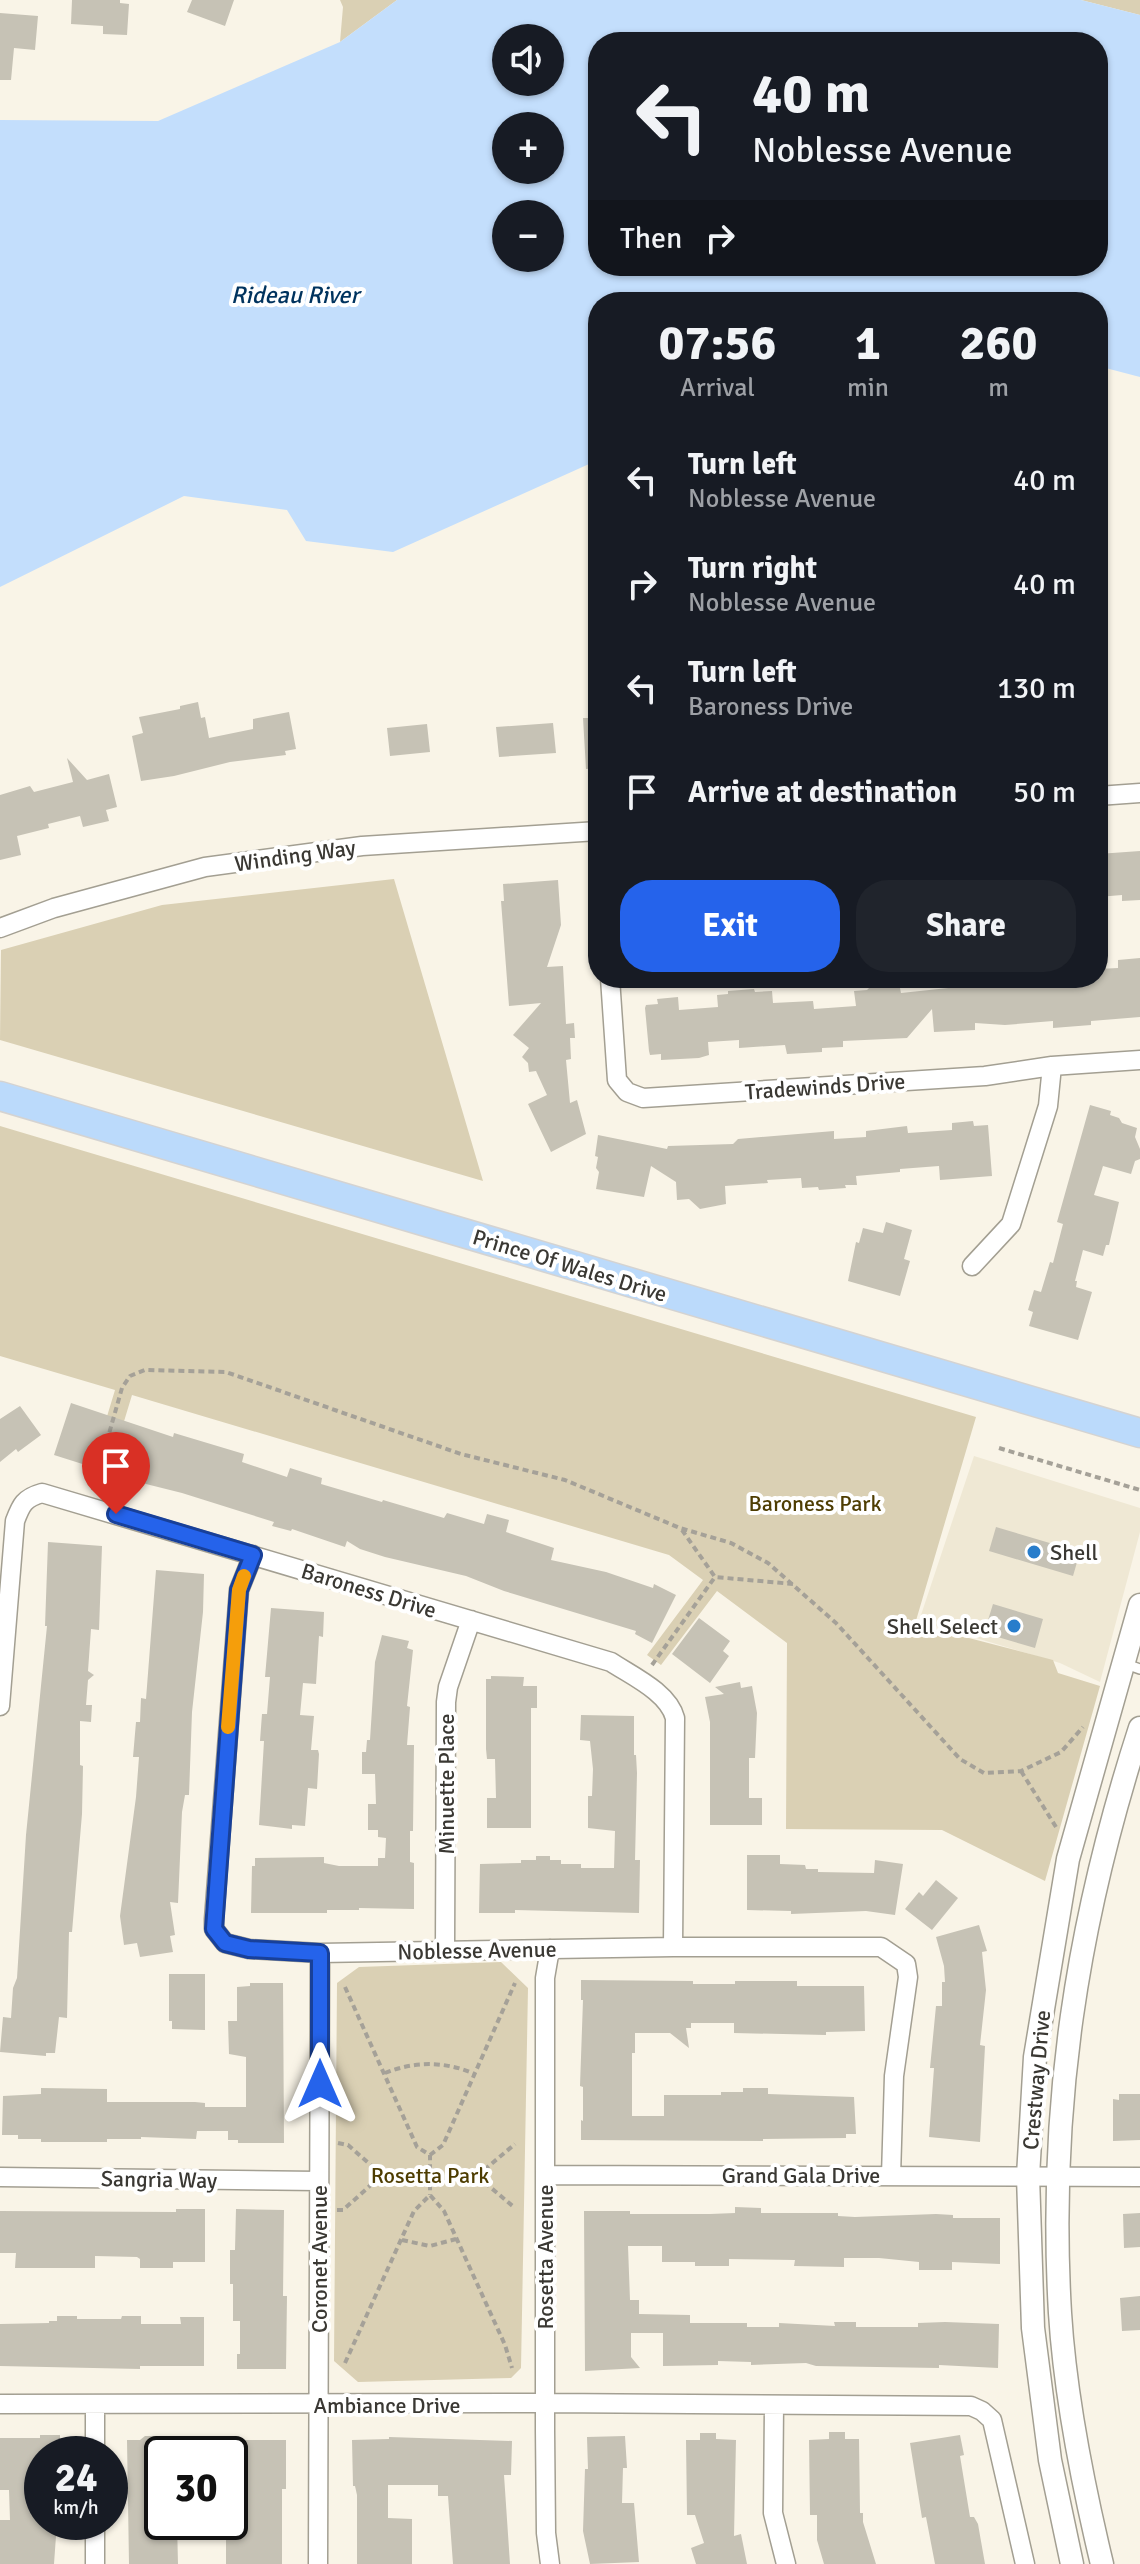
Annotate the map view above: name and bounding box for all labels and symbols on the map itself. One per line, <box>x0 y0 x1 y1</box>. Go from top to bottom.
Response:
water label: Rideau River <box>231 280 362 310</box>
street label: Winding Way <box>233 834 358 877</box>
street label: Tradewinds Drive <box>744 1067 906 1106</box>
street label: Prince Of Wales Drive <box>470 1223 670 1308</box>
pin <box>82 1432 150 1514</box>
park label: Baroness Park <box>749 1490 881 1517</box>
place label: Shell <box>1050 1539 1098 1566</box>
marker: Shell <box>1025 1543 1043 1561</box>
street label: Baroness Drive <box>298 1557 440 1624</box>
place label: Shell Select <box>887 1613 998 1640</box>
marker: Shell Select <box>1005 1617 1023 1635</box>
street label: Minuette Place <box>433 1713 460 1855</box>
street label: Noblesse Avenue <box>397 1936 557 1965</box>
street label: Crestway Drive <box>1017 2009 1056 2151</box>
position arrow <box>278 2042 362 2126</box>
park label: Rosetta Park <box>371 2162 489 2189</box>
street label: Grand Gala Drive <box>722 2162 880 2189</box>
street label: Sangria Way <box>101 2165 218 2194</box>
street label: Rosetta Avenue <box>532 2184 559 2330</box>
street label: Coronet Avenue <box>306 2185 333 2333</box>
street label: Ambiance Drive <box>313 2392 461 2419</box>
speed limit sign: 30 <box>144 2436 248 2540</box>

